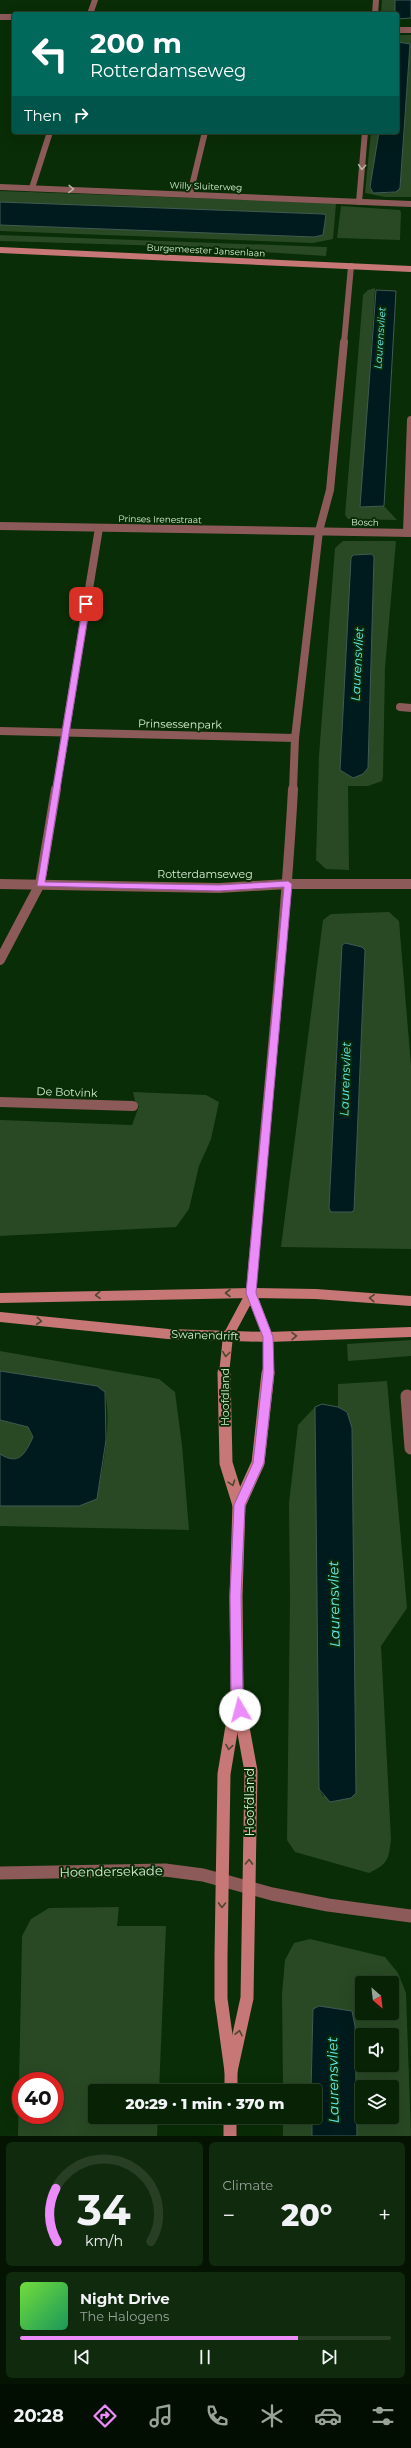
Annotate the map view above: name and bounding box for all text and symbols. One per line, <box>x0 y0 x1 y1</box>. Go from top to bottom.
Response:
text: 200 m <box>90 26 182 60</box>
icon: left <box>24 28 76 80</box>
text: Rotterdamseweg <box>90 60 246 82</box>
icon: right <box>70 104 92 126</box>
text: Then <box>24 106 62 125</box>
one-way arrow <box>358 164 367 170</box>
street label: Willy Sluiterweg <box>169 179 243 193</box>
one-way arrow <box>68 185 74 194</box>
street label: Burgemeester Jansenlaan <box>147 241 265 259</box>
water label: Laurensvliet <box>371 307 389 369</box>
street label: Prinses Irenestraat <box>118 513 202 525</box>
street label: Bosch <box>351 516 379 528</box>
pin <box>69 587 103 621</box>
icon: arrive <box>75 593 97 615</box>
water label: Laurensvliet <box>348 627 366 701</box>
street label: Prinsessenpark <box>138 716 223 732</box>
street label: Rotterdamseweg <box>157 867 253 881</box>
water label: Laurensvliet <box>336 1042 354 1116</box>
street label: De Botvink <box>36 1084 98 1100</box>
one-way arrow <box>225 1289 231 1297</box>
one-way arrow <box>95 1291 101 1299</box>
one-way arrow <box>369 1294 375 1303</box>
one-way arrow <box>36 1316 42 1325</box>
street label: Swanendrift <box>171 1327 239 1343</box>
one-way arrow <box>291 1332 297 1341</box>
one-way arrow <box>222 1351 231 1357</box>
street label: Hoofdland <box>218 1368 232 1426</box>
one-way arrow <box>227 1479 236 1486</box>
water label: Laurensvliet <box>324 1560 344 1647</box>
position arrow <box>219 1689 261 1731</box>
one-way arrow <box>225 1744 234 1750</box>
street label: Hoofdland <box>241 1768 257 1836</box>
one-way arrow <box>245 1859 253 1865</box>
street label: Hoendersekade <box>59 1862 163 1880</box>
one-way arrow <box>218 1902 226 1908</box>
north arrow <box>355 1976 399 2020</box>
map controls <box>355 1976 399 2124</box>
button: sound <box>355 2028 399 2072</box>
one-way arrow <box>235 2030 243 2036</box>
water label: Laurensvliet <box>323 2036 343 2123</box>
speed limit sign: 40 <box>12 2072 64 2124</box>
button: layers <box>355 2080 399 2124</box>
text: 20:29 · 1 min · 370 m <box>125 2094 285 2113</box>
text: Climate <box>223 2177 273 2193</box>
text: 34 <box>77 2185 131 2235</box>
text: 20° <box>281 2197 332 2234</box>
text: − <box>223 2202 235 2229</box>
text: + <box>378 2202 391 2229</box>
text: km/h <box>85 2232 123 2250</box>
text: Night Drive <box>80 2289 170 2308</box>
text: The Halogens <box>80 2308 169 2324</box>
icon: previous <box>71 2346 93 2368</box>
icon: pause <box>194 2346 216 2368</box>
icon: next <box>318 2346 340 2368</box>
icon: directions <box>91 2402 119 2430</box>
icon: music <box>147 2402 175 2430</box>
icon: phone <box>203 2402 231 2430</box>
icon: climate <box>258 2402 286 2430</box>
icon: car <box>314 2402 342 2430</box>
icon: filters <box>369 2402 397 2430</box>
text: 20:28 <box>14 2405 64 2427</box>

